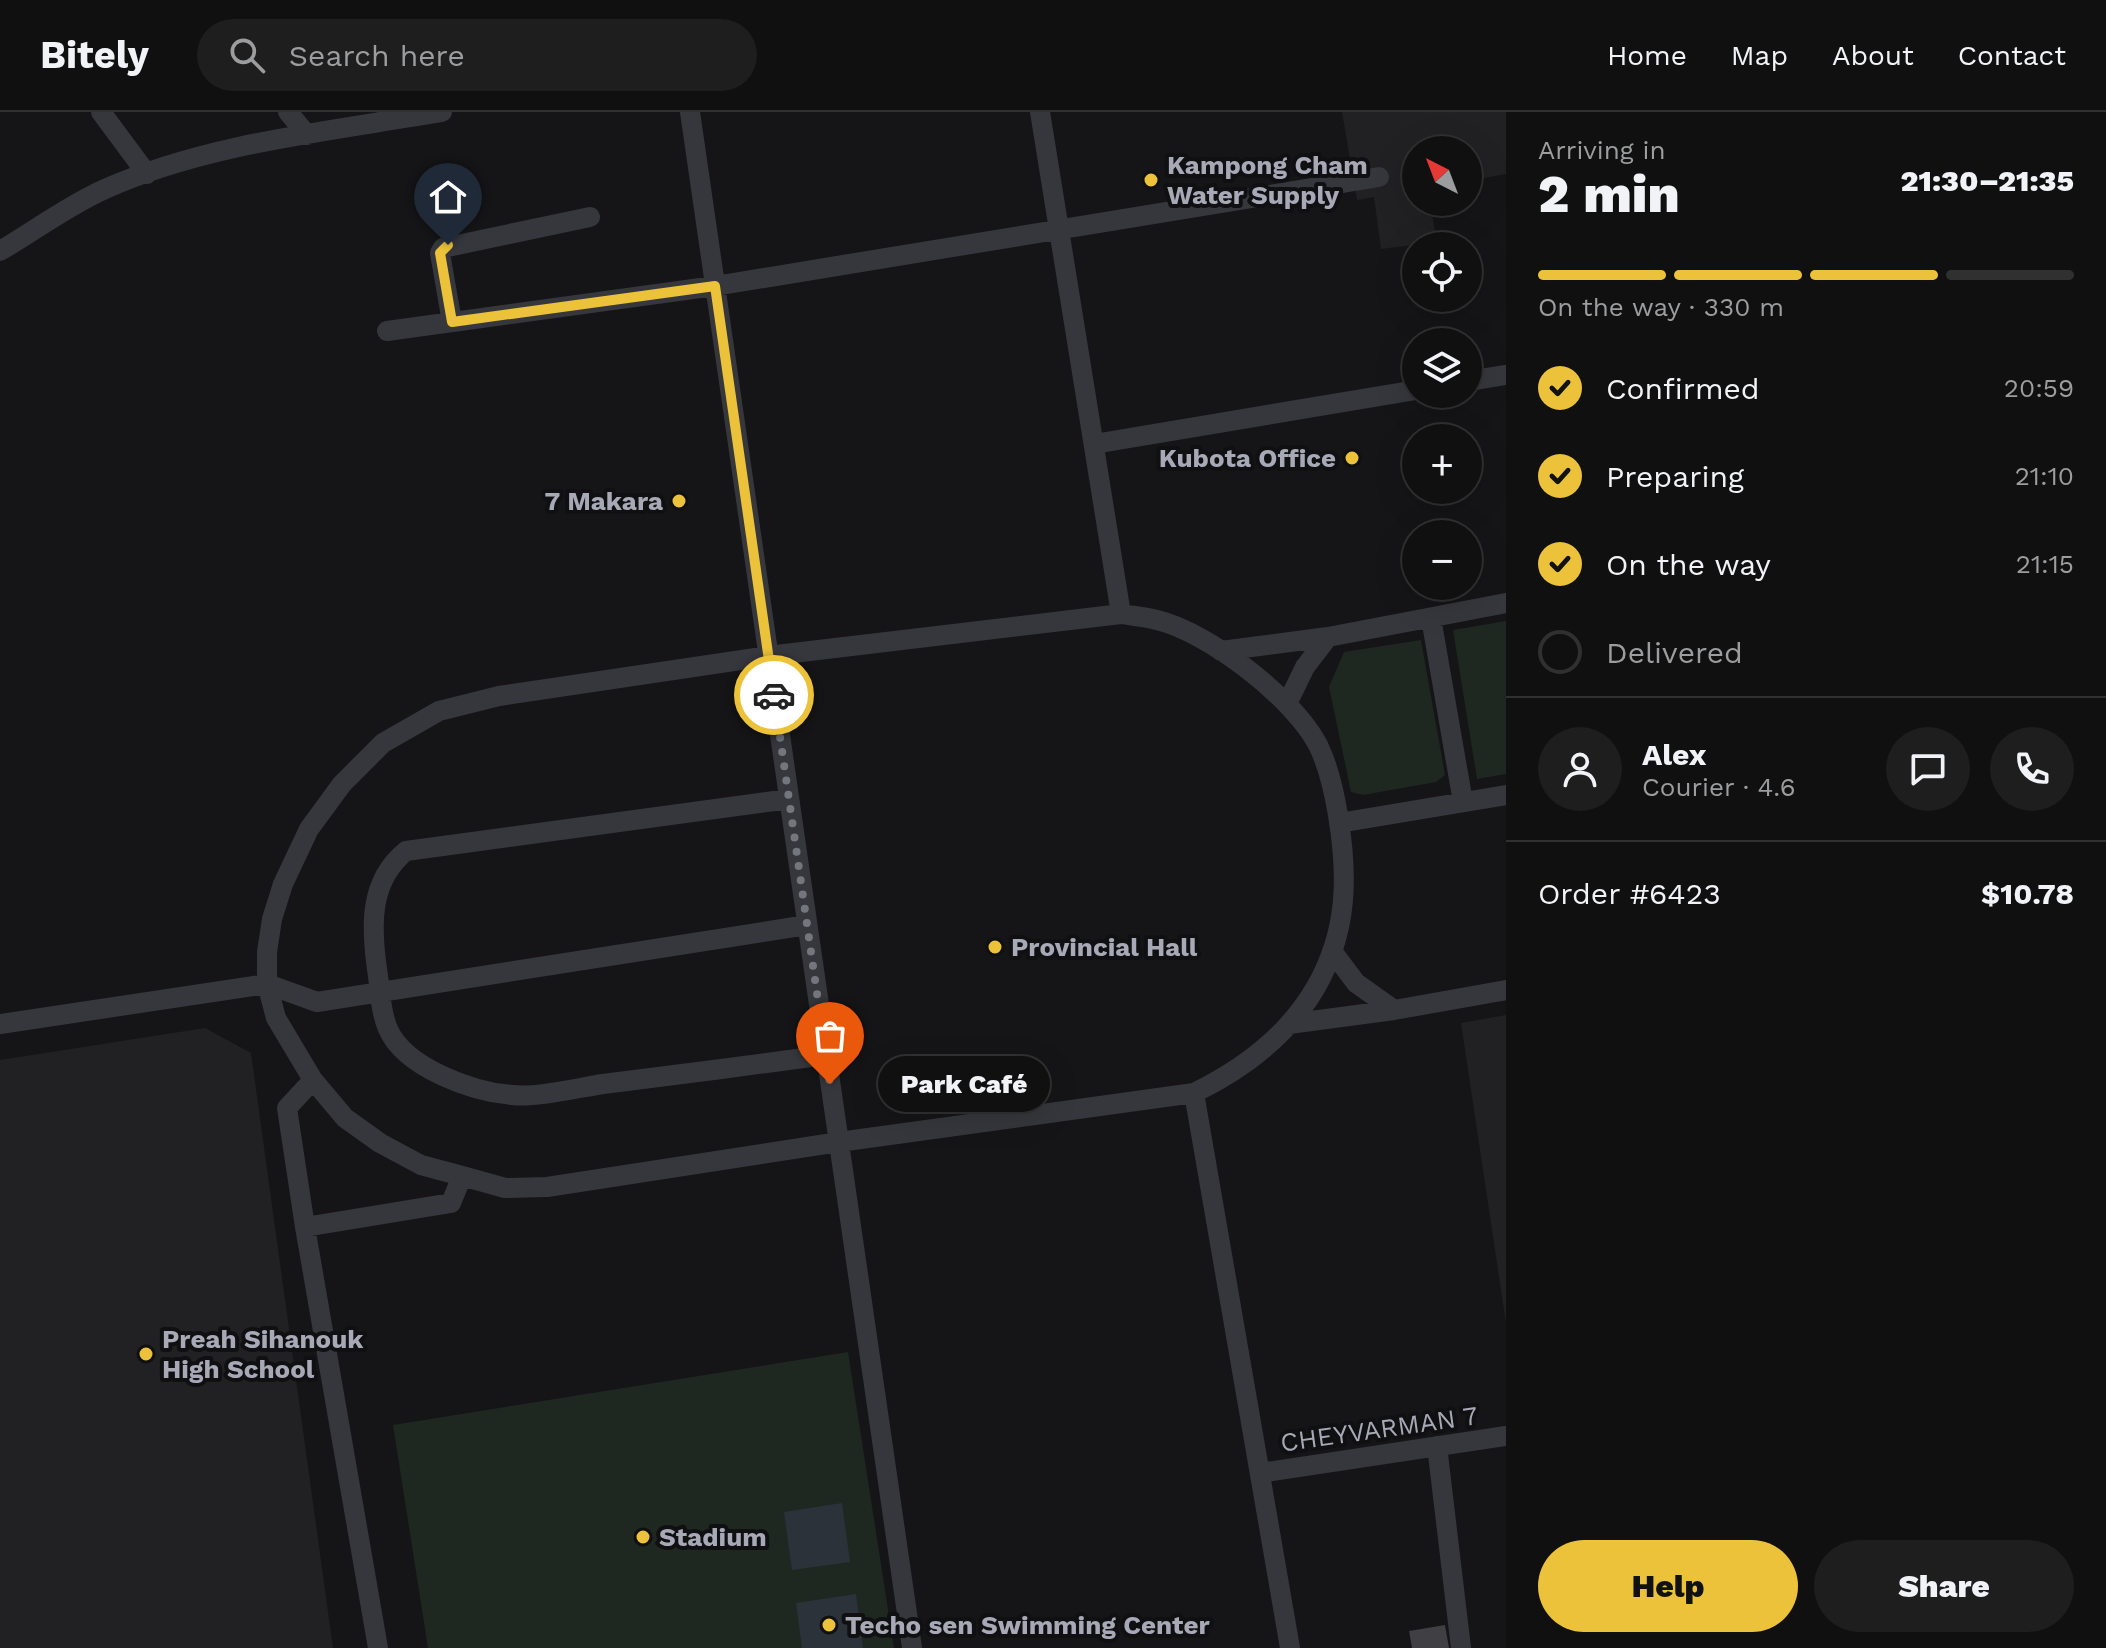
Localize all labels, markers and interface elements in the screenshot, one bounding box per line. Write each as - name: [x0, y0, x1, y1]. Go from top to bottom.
- search box: [197, 19, 757, 91]
- text: Bitely: [40, 33, 149, 77]
- icon: search: [225, 33, 269, 77]
- text: Search here: [289, 38, 465, 73]
- text: Home: [1607, 39, 1687, 72]
- text: Map: [1731, 39, 1788, 72]
- text: About: [1832, 39, 1914, 72]
- text: Contact: [1958, 39, 2066, 72]
- text: Arriving in: [1538, 135, 1666, 165]
- north arrow: [1402, 136, 1482, 216]
- map controls: [1402, 136, 1482, 600]
- place label: Kampong Cham Water Supply: [1167, 150, 1368, 210]
- pin: [414, 163, 482, 245]
- text: 21:30–21:35: [1901, 163, 2074, 198]
- text: 2 min: [1538, 164, 1680, 225]
- marker: Kampong Cham Water Supply: [1142, 171, 1160, 189]
- icon: home: [426, 175, 470, 219]
- button: locate: [1402, 232, 1482, 312]
- text: On the way · 330 m: [1538, 292, 1784, 322]
- button: layers: [1402, 328, 1482, 408]
- icon: check: [1538, 366, 1582, 410]
- text: Confirmed: [1606, 371, 1760, 406]
- text: 20:59: [2004, 373, 2074, 403]
- button: +: [1402, 424, 1482, 504]
- place label: Kubota Office: [1159, 443, 1336, 473]
- marker: Kubota Office: [1343, 449, 1361, 467]
- icon: check: [1538, 454, 1582, 498]
- text: Preparing: [1606, 459, 1744, 494]
- text: 21:10: [2015, 461, 2074, 491]
- place label: 7 Makara: [545, 486, 663, 516]
- marker: 7 Makara: [670, 492, 688, 510]
- button: −: [1402, 520, 1482, 600]
- icon: check: [1538, 542, 1582, 586]
- text: On the way: [1606, 547, 1771, 582]
- text: 21:15: [2016, 549, 2074, 579]
- text: Delivered: [1606, 635, 1743, 670]
- courier: [734, 655, 814, 735]
- icon: car: [752, 673, 796, 717]
- button: person: [1538, 727, 1622, 811]
- button: chat: [1886, 727, 1970, 811]
- button: phone: [1990, 727, 2074, 811]
- text: Alex: [1642, 737, 1706, 772]
- text: Courier · 4.6: [1642, 772, 1796, 802]
- text: Order #6423: [1538, 876, 1721, 911]
- text: $10.78: [1981, 876, 2074, 911]
- place label: Provincial Hall: [1011, 932, 1198, 962]
- marker: Provincial Hall: [986, 938, 1004, 956]
- pin: [796, 1002, 864, 1084]
- icon: bag: [808, 1014, 852, 1058]
- callout: Park Café: [878, 1056, 1050, 1112]
- text: Park Café: [901, 1069, 1027, 1099]
- place label: Preah Sihanouk High School: [162, 1324, 364, 1384]
- marker: Preah Sihanouk High School: [137, 1345, 155, 1363]
- street label: CHEYVARMAN 7: [1278, 1400, 1480, 1458]
- place label: Stadium: [659, 1522, 767, 1552]
- marker: Stadium: [634, 1528, 652, 1546]
- button: Help: [1538, 1540, 1798, 1632]
- button: Share: [1814, 1540, 2074, 1632]
- place label: Techo sen Swimming Center: [845, 1610, 1210, 1640]
- marker: Techo sen Swimming Center: [820, 1616, 838, 1634]

